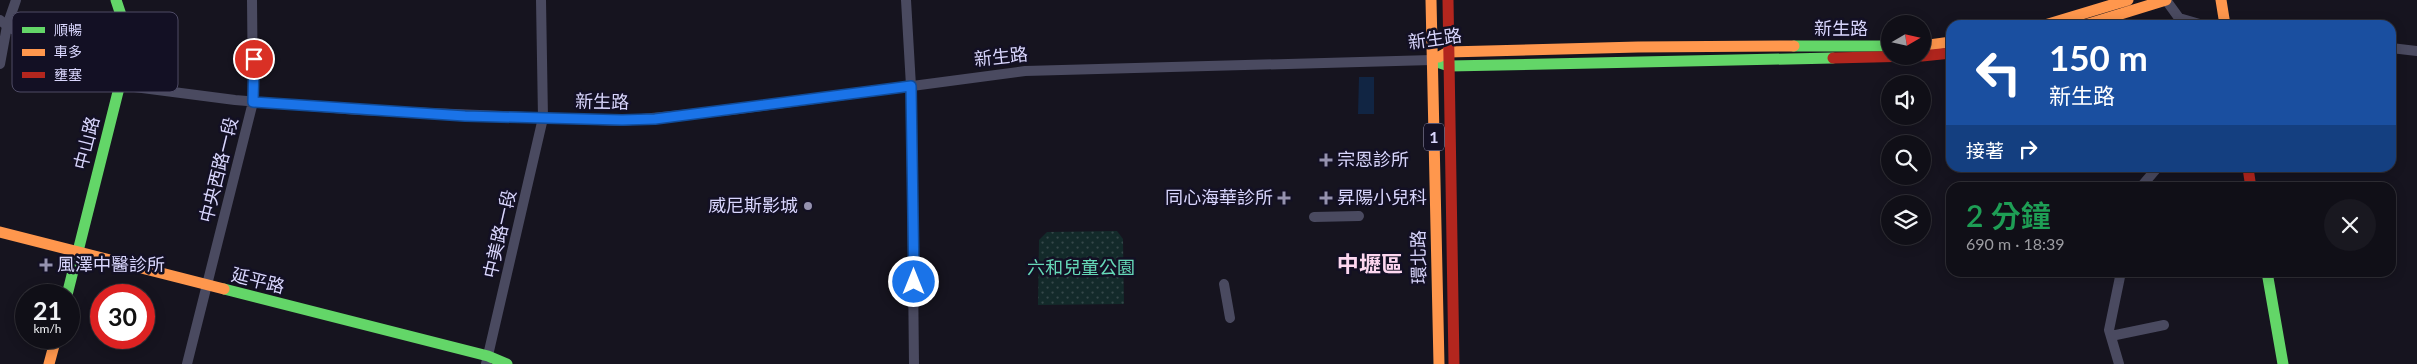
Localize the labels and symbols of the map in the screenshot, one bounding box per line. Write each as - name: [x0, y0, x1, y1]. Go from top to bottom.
- legend: [12, 12, 178, 92]
- north arrow: [1881, 15, 1931, 65]
- street label: 新生路: [1814, 17, 1868, 39]
- text: 順暢: [54, 21, 82, 38]
- street label: 新生路: [1407, 23, 1463, 53]
- pin: [233, 38, 275, 80]
- street label: 新生路: [973, 42, 1029, 70]
- text: 車多: [54, 43, 82, 60]
- text: 壅塞: [54, 66, 82, 83]
- street label: 新生路: [575, 90, 629, 112]
- street label: 中山路: [69, 114, 103, 172]
- street label: 中央西路一段: [194, 115, 242, 225]
- road number: 1: [1424, 124, 1444, 150]
- place label: 宗恩診所: [1337, 148, 1409, 170]
- marker: 宗恩診所: [1319, 153, 1333, 167]
- place label: 同心海華診所: [1165, 186, 1273, 208]
- place label: 昇陽小兒科: [1337, 186, 1427, 208]
- street label: 中美路一段: [478, 187, 520, 280]
- marker: 同心海華診所: [1277, 191, 1291, 205]
- marker: 昇陽小兒科: [1319, 191, 1333, 205]
- place label: 威尼斯影城: [708, 194, 798, 216]
- marker: 威尼斯影城: [802, 200, 814, 212]
- street label: 環北路: [1407, 230, 1429, 284]
- district label: 中壢區: [1337, 250, 1403, 277]
- place label: 風澤中醫診所: [57, 253, 165, 275]
- position arrow: [887, 255, 939, 307]
- park label: 六和兒童公園: [1027, 256, 1135, 278]
- marker: 風澤中醫診所: [39, 258, 53, 272]
- street label: 延平路: [229, 263, 287, 297]
- speed limit sign: 30: [90, 284, 155, 349]

